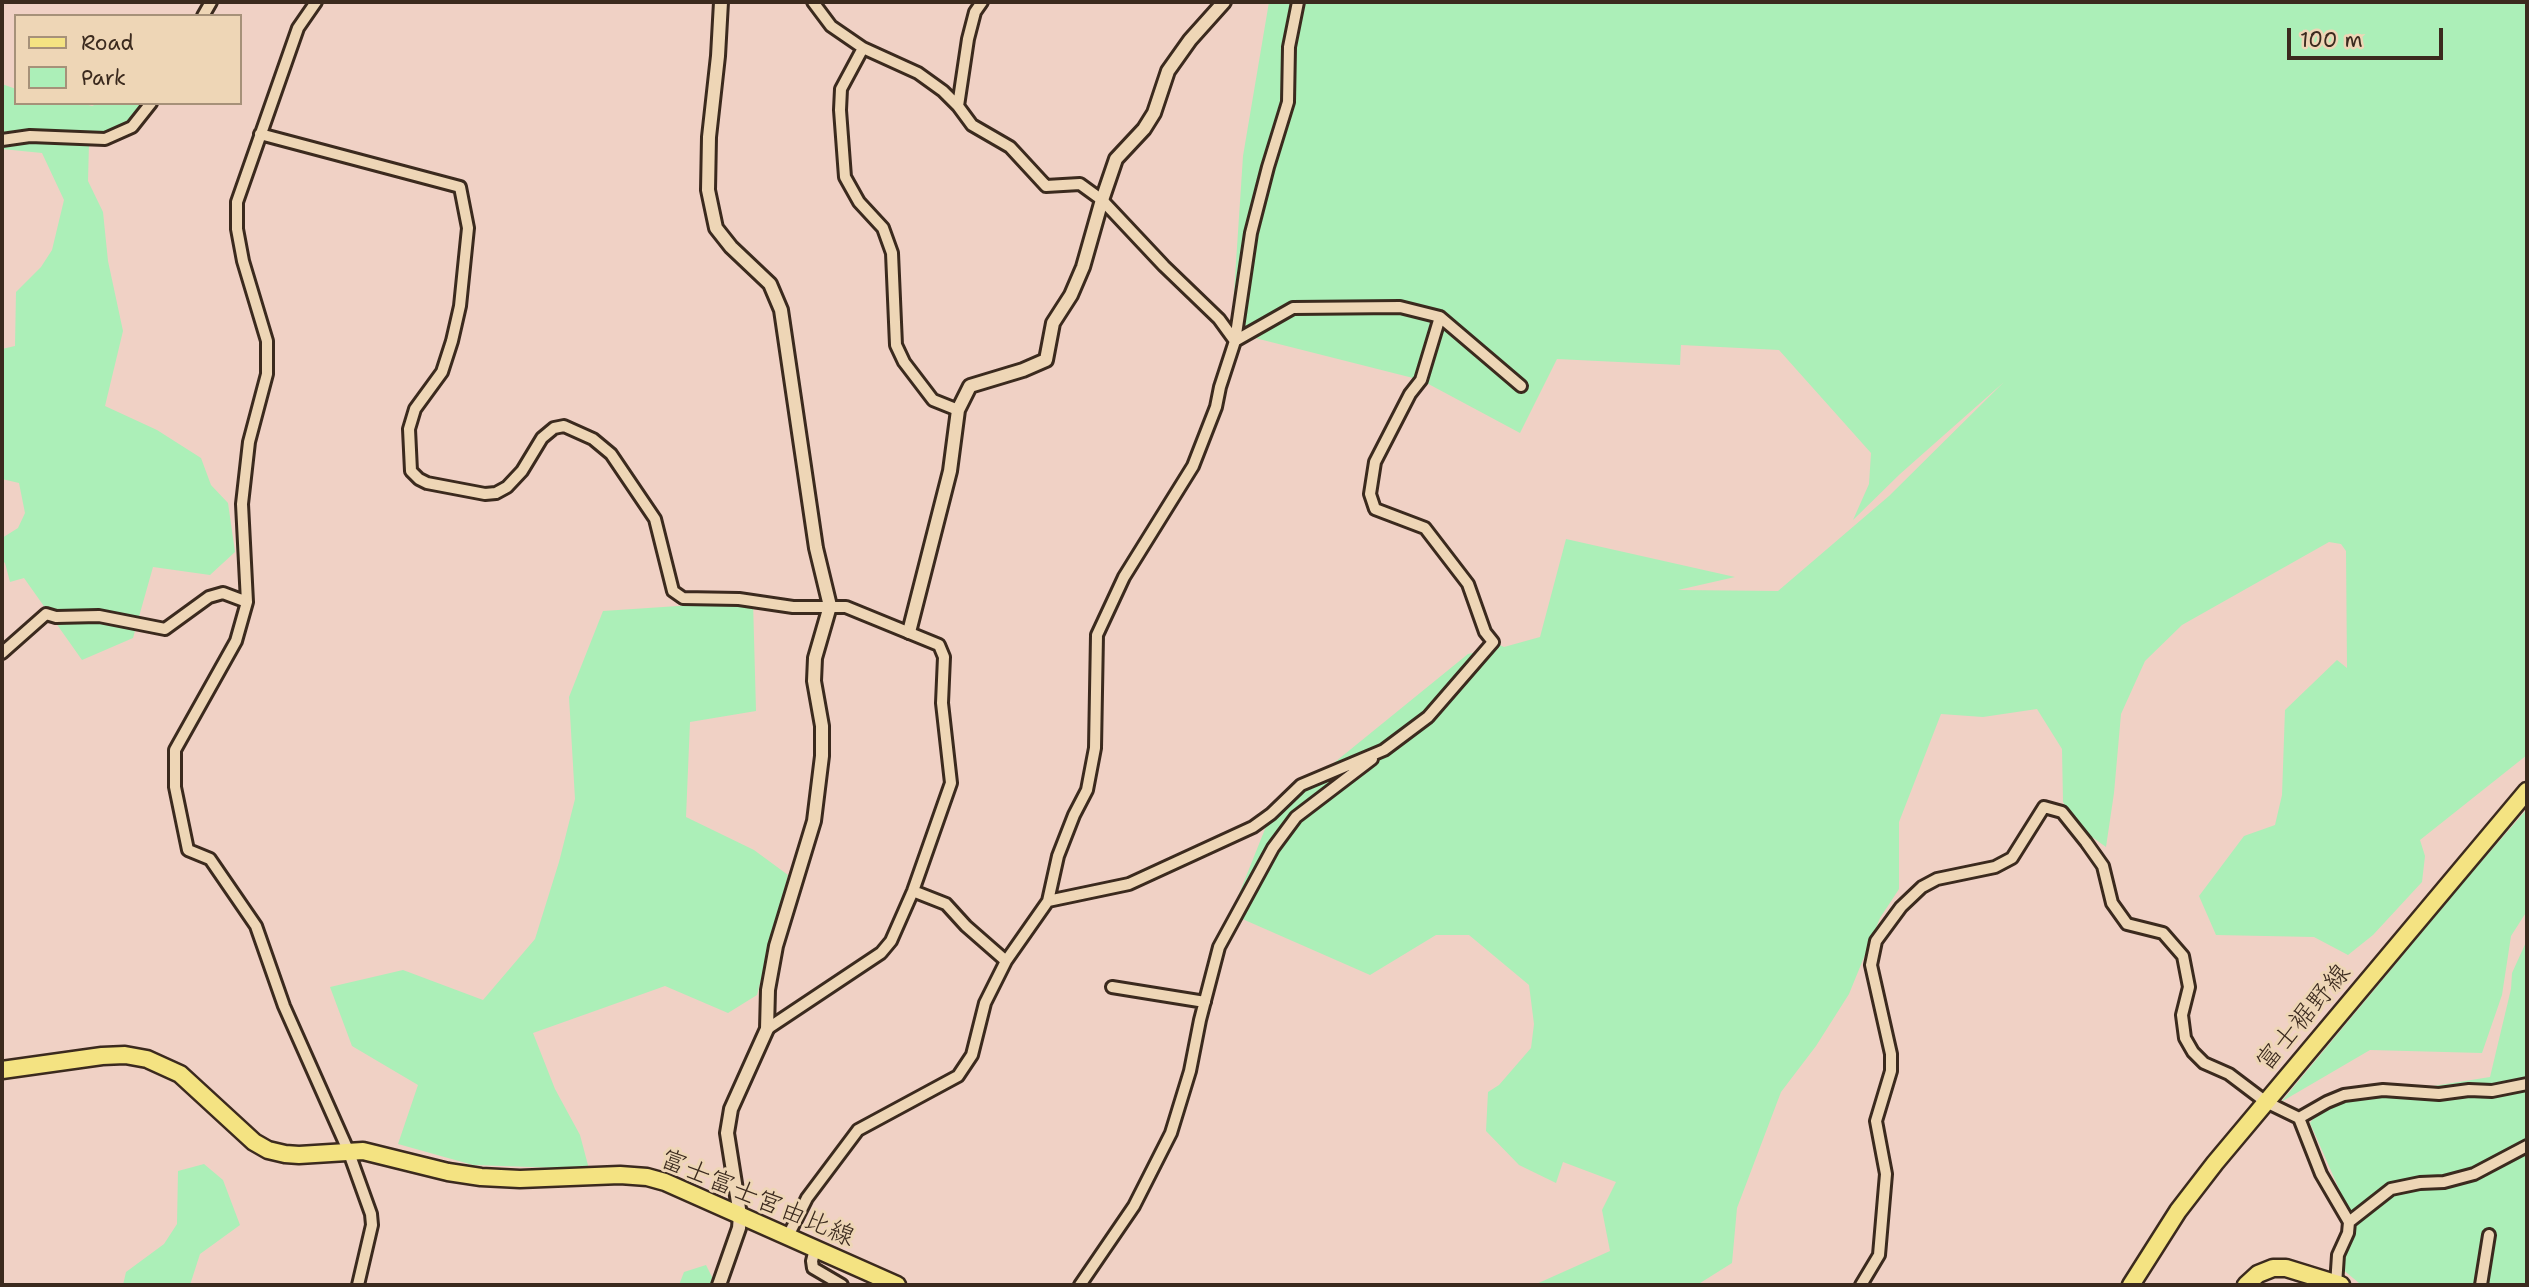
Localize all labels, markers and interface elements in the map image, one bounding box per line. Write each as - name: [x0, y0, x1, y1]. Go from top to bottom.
- legend: [14, 14, 242, 105]
- scale bar: [2291, 14, 2447, 58]
- text: 100 m: [2300, 26, 2363, 54]
- text: Road: [81, 29, 134, 57]
- text: Park: [81, 64, 126, 92]
- street label: 富士裾野線: [2250, 958, 2358, 1078]
- street label: 富士富士宮由比線: [655, 1144, 859, 1254]

